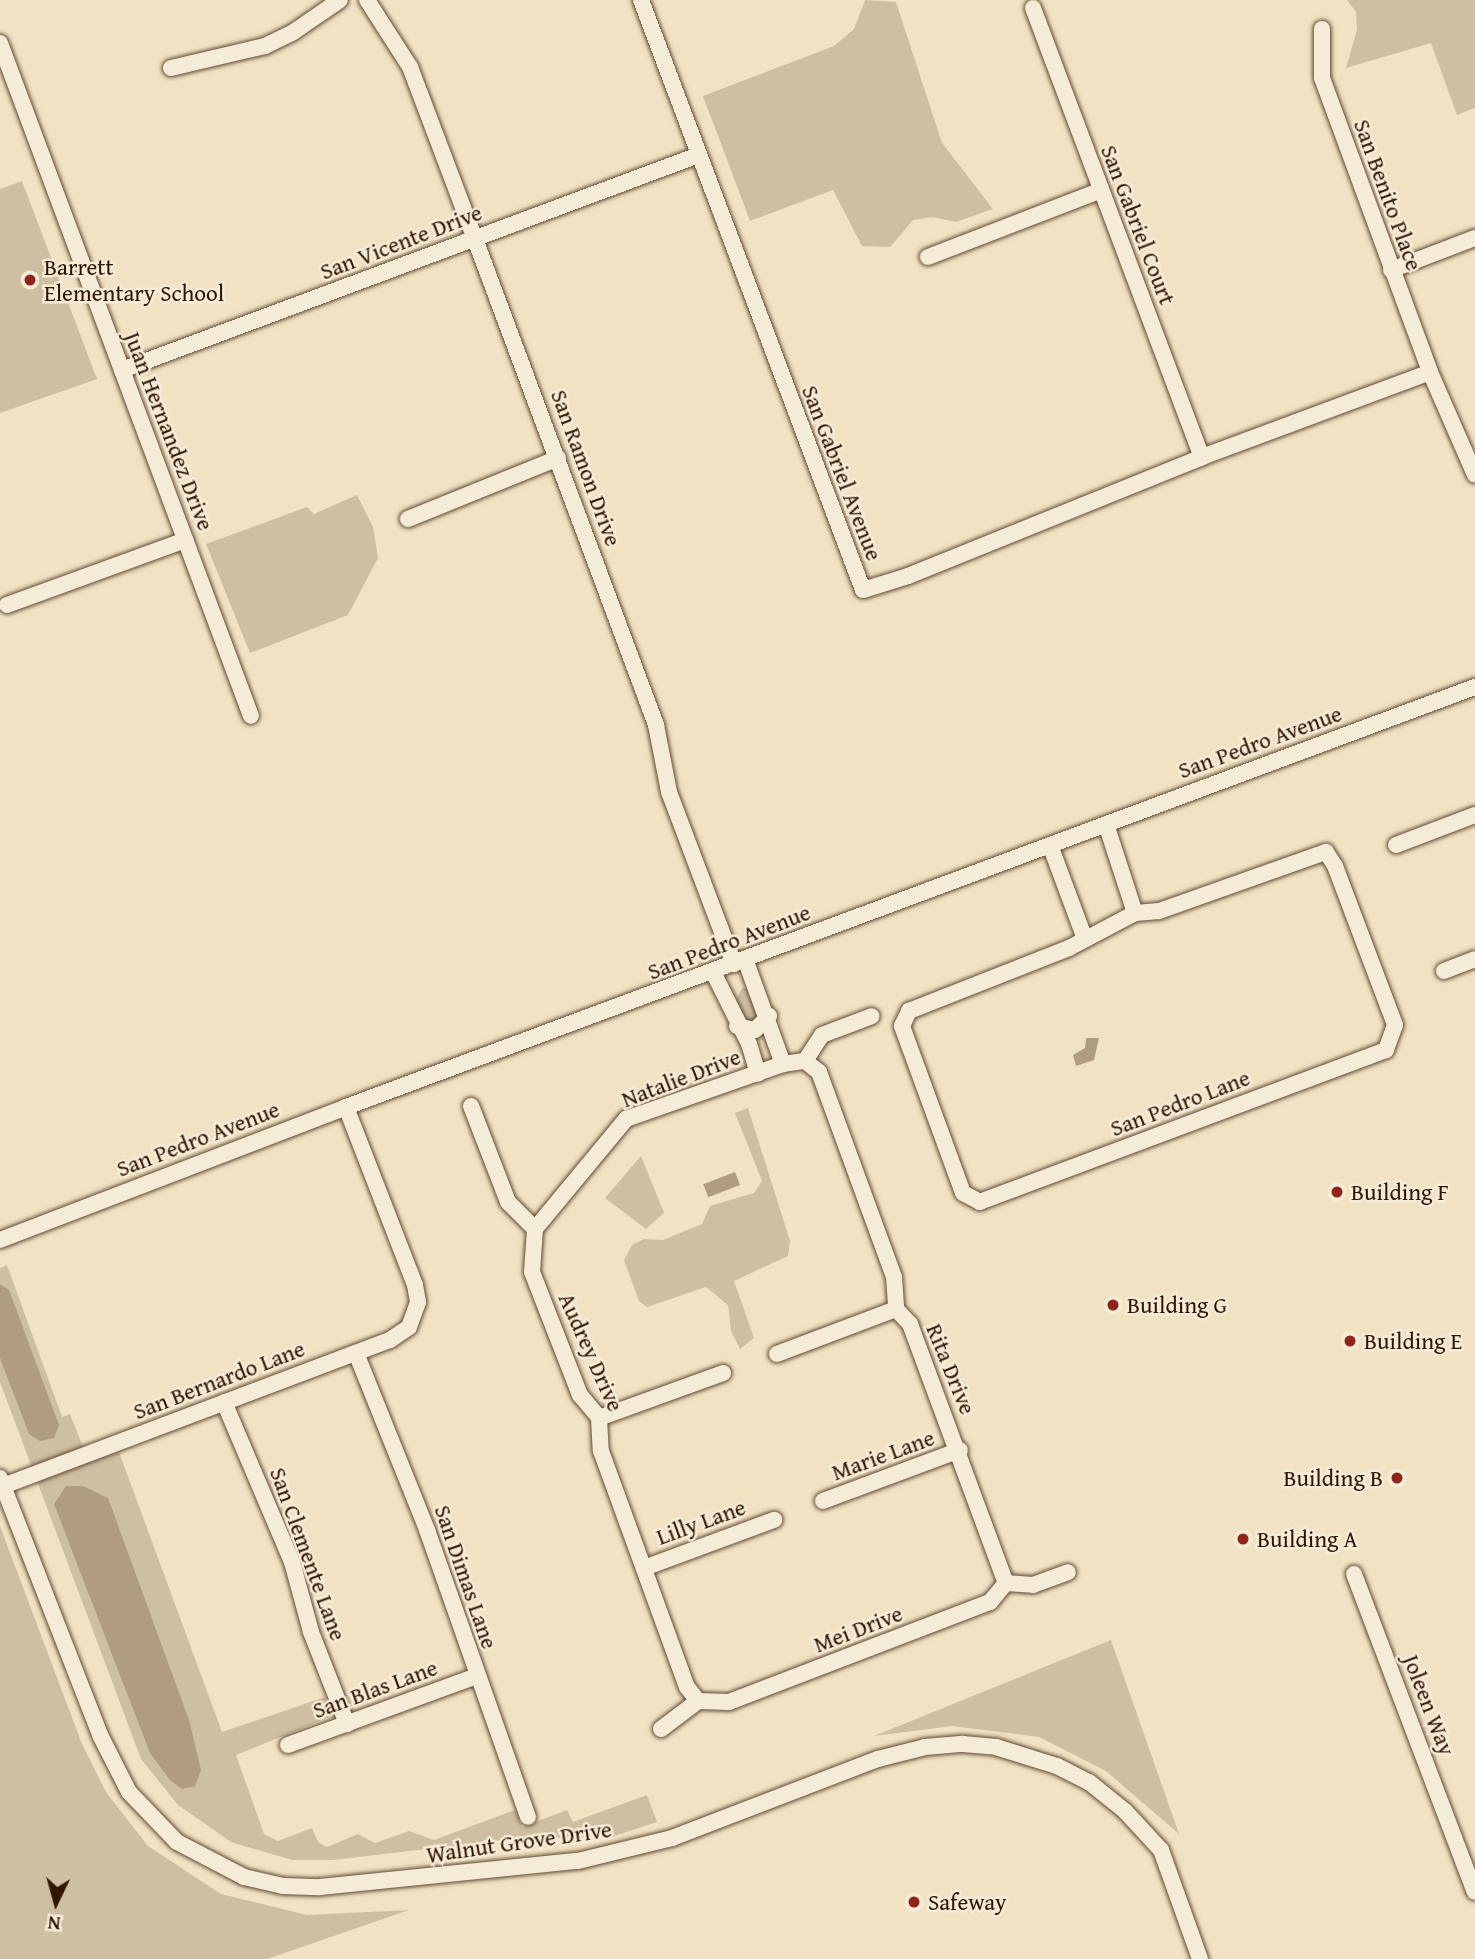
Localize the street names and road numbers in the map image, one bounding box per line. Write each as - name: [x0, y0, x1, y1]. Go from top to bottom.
- street label: San Benito Place: [1348, 116, 1428, 274]
- street label: San Gabriel Court: [1095, 141, 1181, 309]
- street label: San Vicente Drive: [316, 198, 486, 286]
- street label: Juan Hernandez Drive: [118, 328, 220, 534]
- street label: San Gabriel Avenue: [796, 382, 888, 564]
- street label: San Ramon Drive: [545, 386, 627, 550]
- street label: San Pedro Avenue: [1174, 700, 1346, 784]
- street label: San Pedro Avenue: [644, 898, 814, 986]
- street label: Natalie Drive: [618, 1043, 744, 1113]
- street label: San Pedro Lane: [1106, 1064, 1254, 1142]
- street label: San Pedro Avenue: [113, 1095, 283, 1183]
- street label: Audrey Drive: [553, 1289, 629, 1415]
- street label: Rita Drive: [920, 1320, 982, 1418]
- street label: San Bernardo Lane: [129, 1335, 309, 1425]
- street label: Marie Lane: [828, 1424, 938, 1486]
- street label: San Clemente Lane: [264, 1464, 352, 1644]
- street label: Lilly Lane: [653, 1493, 749, 1551]
- street label: San Dimas Lane: [429, 1502, 503, 1652]
- street label: Mei Drive: [810, 1599, 906, 1659]
- street label: Joleen Way: [1397, 1651, 1461, 1759]
- street label: San Blas Lane: [309, 1654, 441, 1724]
- street label: Walnut Grove Drive: [425, 1815, 613, 1869]

